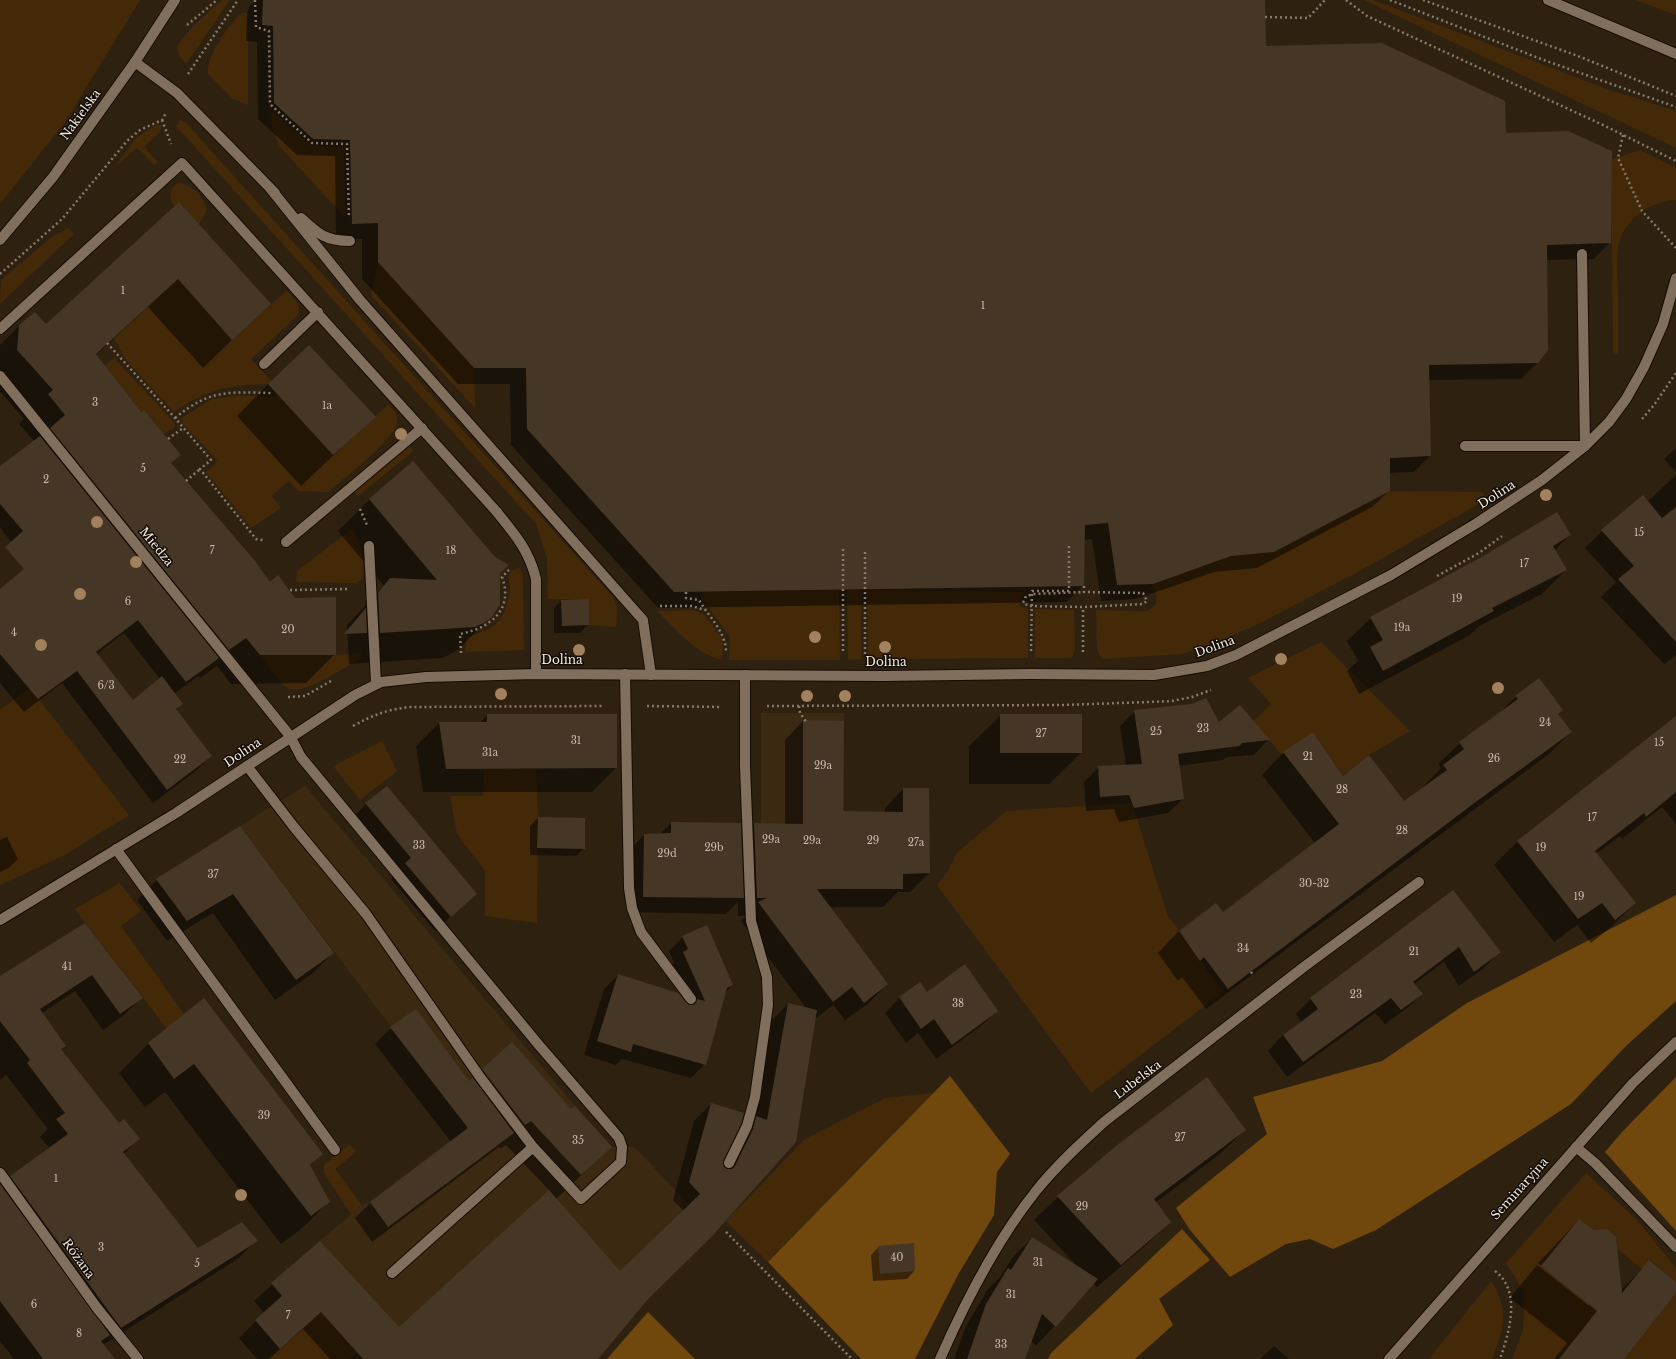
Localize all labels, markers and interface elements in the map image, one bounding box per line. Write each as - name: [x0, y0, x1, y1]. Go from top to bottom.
- street label: Nakielska: [58, 87, 104, 143]
- house number: 1: [121, 285, 125, 297]
- house number: 1: [981, 300, 985, 312]
- house number: 3: [92, 397, 98, 409]
- house number: 1a: [322, 400, 332, 412]
- house number: 5: [140, 463, 146, 475]
- house number: 2: [43, 474, 49, 486]
- street label: Dolina: [1476, 478, 1518, 512]
- street label: Miedza: [136, 525, 176, 569]
- house number: 15: [1634, 527, 1644, 539]
- house number: 7: [209, 545, 215, 557]
- house number: 18: [446, 545, 456, 557]
- house number: 17: [1519, 558, 1529, 570]
- house number: 19: [1452, 593, 1462, 605]
- house number: 6: [125, 596, 131, 608]
- house number: 19a: [1394, 622, 1410, 634]
- house number: 20: [281, 624, 295, 636]
- house number: 4: [11, 627, 17, 639]
- street label: Dolina: [1193, 633, 1237, 661]
- street label: Dolina: [541, 654, 583, 668]
- street label: Dolina: [865, 656, 907, 670]
- house number: 6/3: [97, 680, 115, 692]
- house number: 24: [1539, 717, 1551, 729]
- house number: 23: [1197, 723, 1209, 735]
- house number: 25: [1150, 726, 1162, 738]
- house number: 27: [1035, 728, 1047, 740]
- street label: Dolina: [222, 735, 264, 771]
- house number: 31: [571, 735, 581, 747]
- house number: 15: [1654, 737, 1664, 749]
- house number: 31a: [482, 747, 498, 759]
- house number: 21: [1303, 751, 1313, 763]
- house number: 26: [1488, 753, 1500, 765]
- house number: 22: [174, 754, 186, 766]
- house number: 29a: [814, 760, 832, 772]
- house number: 28: [1336, 784, 1348, 796]
- house number: 17: [1587, 812, 1597, 824]
- house number: 28: [1396, 825, 1408, 837]
- house number: 29a: [762, 834, 780, 846]
- house number: 29a: [803, 835, 821, 847]
- house number: 29: [867, 835, 879, 847]
- house number: 27a: [908, 837, 924, 849]
- house number: 33: [413, 840, 425, 852]
- house number: 29b: [704, 842, 724, 854]
- house number: 19: [1536, 842, 1546, 854]
- house number: 29d: [657, 848, 677, 860]
- house number: 37: [207, 869, 219, 881]
- house number: 30-32: [1299, 878, 1329, 890]
- house number: 19: [1574, 891, 1584, 903]
- house number: 34: [1237, 943, 1249, 955]
- house number: 21: [1409, 946, 1419, 958]
- house number: 41: [62, 961, 72, 973]
- house number: 23: [1350, 989, 1362, 1001]
- house number: 38: [952, 998, 964, 1010]
- street label: Lubelska: [1112, 1058, 1164, 1102]
- house number: 39: [258, 1110, 270, 1122]
- house number: 27: [1174, 1132, 1186, 1144]
- house number: 35: [572, 1135, 584, 1147]
- street label: Seminaryjna: [1488, 1155, 1552, 1223]
- house number: 1: [54, 1173, 58, 1185]
- house number: 29: [1076, 1201, 1088, 1213]
- street label: Różana: [59, 1236, 97, 1282]
- house number: 3: [98, 1242, 104, 1254]
- house number: 40: [891, 1252, 903, 1264]
- house number: 31: [1033, 1257, 1043, 1269]
- house number: 5: [194, 1258, 200, 1270]
- house number: 31: [1006, 1289, 1016, 1301]
- house number: 6: [31, 1299, 37, 1311]
- house number: 7: [285, 1310, 291, 1322]
- house number: 8: [76, 1328, 82, 1340]
- house number: 33: [995, 1339, 1007, 1351]

